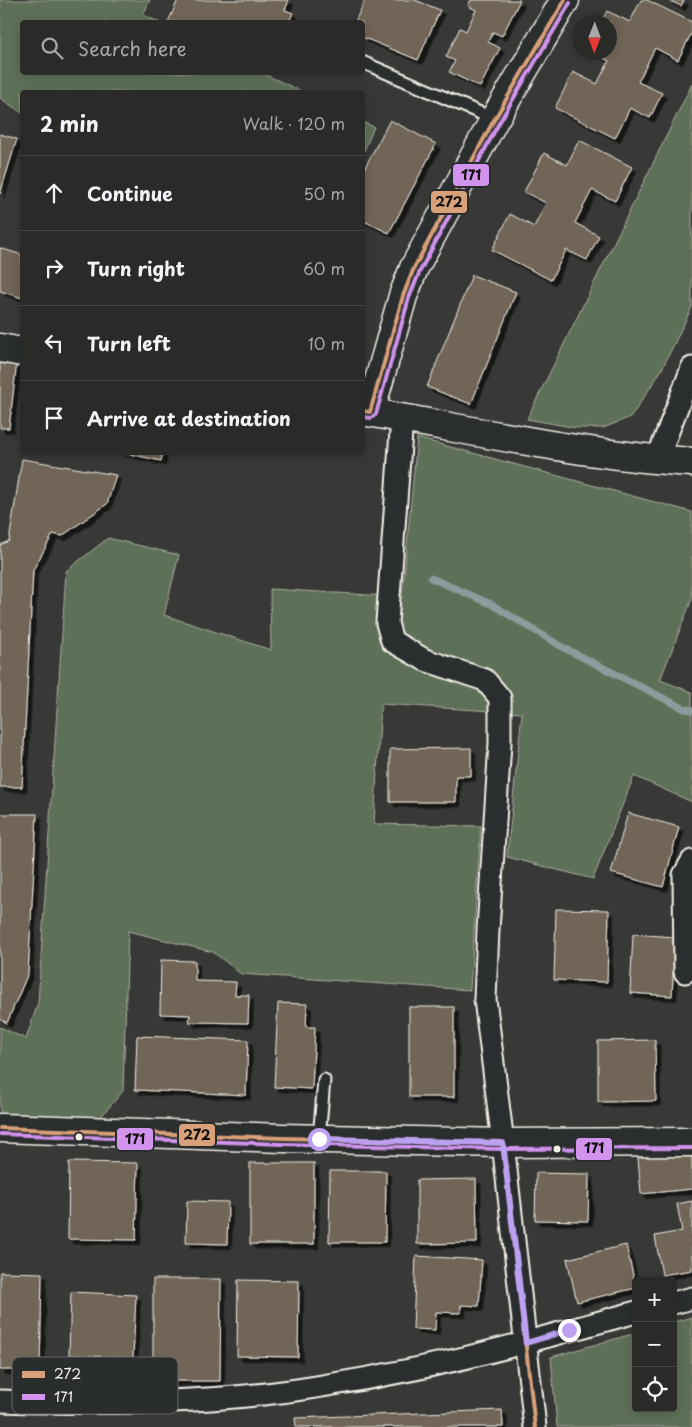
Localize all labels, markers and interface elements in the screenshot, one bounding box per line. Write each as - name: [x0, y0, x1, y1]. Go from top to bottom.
- north arrow: [572, 15, 617, 60]
- search box: [20, 20, 365, 75]
- icon: search: [38, 34, 66, 62]
- text: Search here: [78, 34, 187, 62]
- text: 2 min: [40, 107, 99, 139]
- text: Walk · 120 m: [243, 111, 345, 135]
- line badge: 171: [452, 163, 490, 187]
- text: 171: [461, 164, 481, 185]
- icon: ahead: [40, 179, 68, 207]
- text: Continue: [87, 179, 173, 207]
- text: 50 m: [304, 181, 345, 205]
- line badge: 272: [430, 190, 468, 214]
- text: 272: [435, 191, 463, 212]
- icon: right: [40, 254, 68, 282]
- text: Turn right: [87, 254, 185, 282]
- text: 60 m: [303, 256, 345, 280]
- icon: left: [40, 329, 68, 357]
- text: Turn left: [87, 329, 171, 357]
- text: 10 m: [308, 331, 345, 355]
- icon: arrive: [40, 404, 68, 432]
- text: Arrive at destination: [87, 404, 291, 432]
- line badge: 272: [178, 1123, 216, 1147]
- text: 272: [183, 1124, 211, 1145]
- line badge: 171: [116, 1127, 154, 1151]
- text: 171: [125, 1128, 145, 1149]
- route start: [308, 1128, 331, 1151]
- unlabelled marker: [74, 1132, 84, 1142]
- line badge: 171: [575, 1137, 613, 1161]
- text: 171: [584, 1137, 604, 1158]
- unlabelled marker: [552, 1144, 562, 1154]
- map controls: [632, 1277, 677, 1412]
- button: +: [632, 1277, 677, 1322]
- route end: [558, 1319, 581, 1342]
- button: −: [632, 1322, 677, 1367]
- legend: [12, 1357, 178, 1414]
- text: 272: [54, 1363, 81, 1384]
- button: locate: [632, 1367, 677, 1412]
- text: 171: [54, 1386, 73, 1407]

